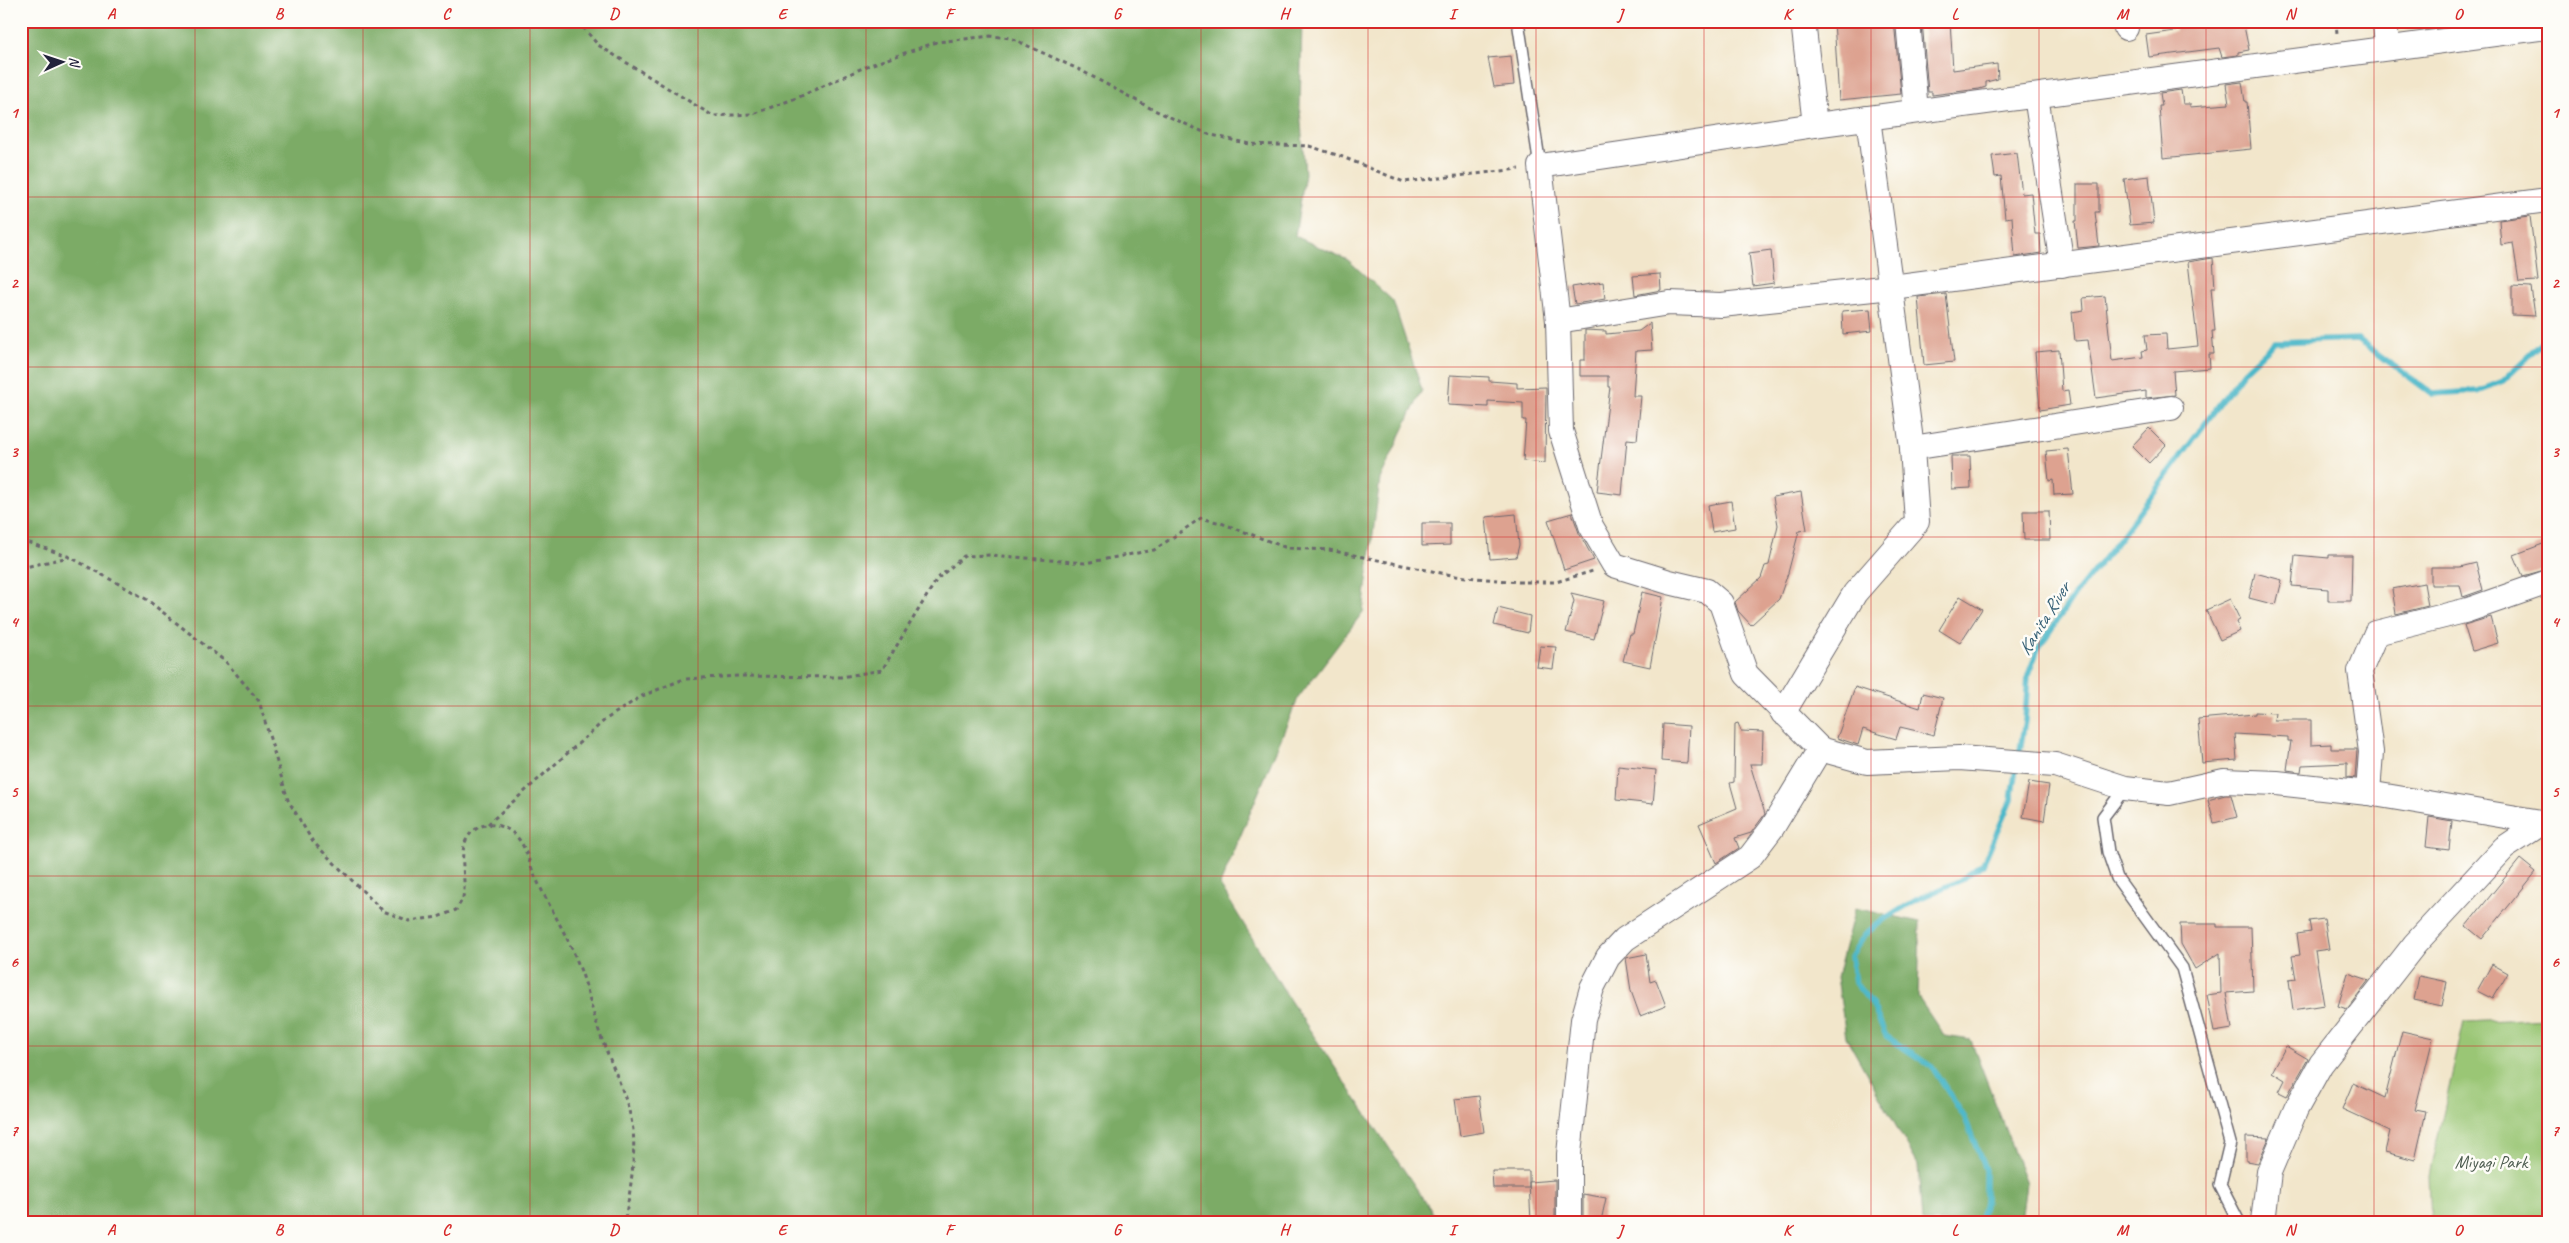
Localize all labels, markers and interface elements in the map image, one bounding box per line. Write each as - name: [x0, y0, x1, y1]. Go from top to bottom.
- text: A: [107, 4, 117, 24]
- text: B: [275, 4, 285, 24]
- text: C: [442, 4, 452, 24]
- text: D: [609, 4, 620, 24]
- text: E: [778, 4, 789, 24]
- text: F: [945, 4, 956, 24]
- text: G: [1113, 4, 1123, 24]
- text: H: [1279, 4, 1291, 24]
- text: I: [1449, 4, 1459, 24]
- text: J: [1616, 4, 1625, 24]
- text: K: [1783, 4, 1795, 24]
- text: L: [1952, 4, 1960, 24]
- text: M: [2116, 4, 2130, 24]
- text: N: [2285, 4, 2298, 24]
- text: O: [2454, 4, 2464, 24]
- north arrow: [38, 38, 88, 88]
- text: N: [66, 57, 83, 68]
- text: 1: [10, 103, 19, 123]
- text: 1: [2551, 103, 2560, 123]
- text: 2: [10, 273, 19, 293]
- text: 2: [2551, 273, 2560, 293]
- text: 3: [10, 442, 19, 462]
- text: 3: [2551, 442, 2560, 462]
- water label: Kanita River: [2012, 575, 2078, 660]
- text: 4: [10, 612, 19, 632]
- text: 4: [2551, 612, 2560, 632]
- text: 5: [11, 782, 20, 802]
- text: 5: [2552, 782, 2561, 802]
- text: 6: [10, 952, 19, 972]
- text: 6: [2551, 952, 2560, 972]
- text: 7: [10, 1121, 19, 1141]
- text: 7: [2551, 1121, 2560, 1141]
- park label: Miyagi Park: [2455, 1151, 2529, 1173]
- text: A: [107, 1220, 117, 1240]
- text: B: [275, 1220, 285, 1240]
- text: C: [442, 1220, 452, 1240]
- text: D: [609, 1220, 620, 1240]
- text: E: [778, 1220, 789, 1240]
- text: F: [945, 1220, 956, 1240]
- text: G: [1113, 1220, 1123, 1240]
- text: H: [1279, 1220, 1291, 1240]
- text: I: [1449, 1220, 1459, 1240]
- text: J: [1616, 1220, 1625, 1240]
- text: K: [1783, 1220, 1795, 1240]
- text: L: [1952, 1220, 1960, 1240]
- text: M: [2116, 1220, 2130, 1240]
- text: N: [2285, 1220, 2298, 1240]
- text: O: [2454, 1220, 2464, 1240]

